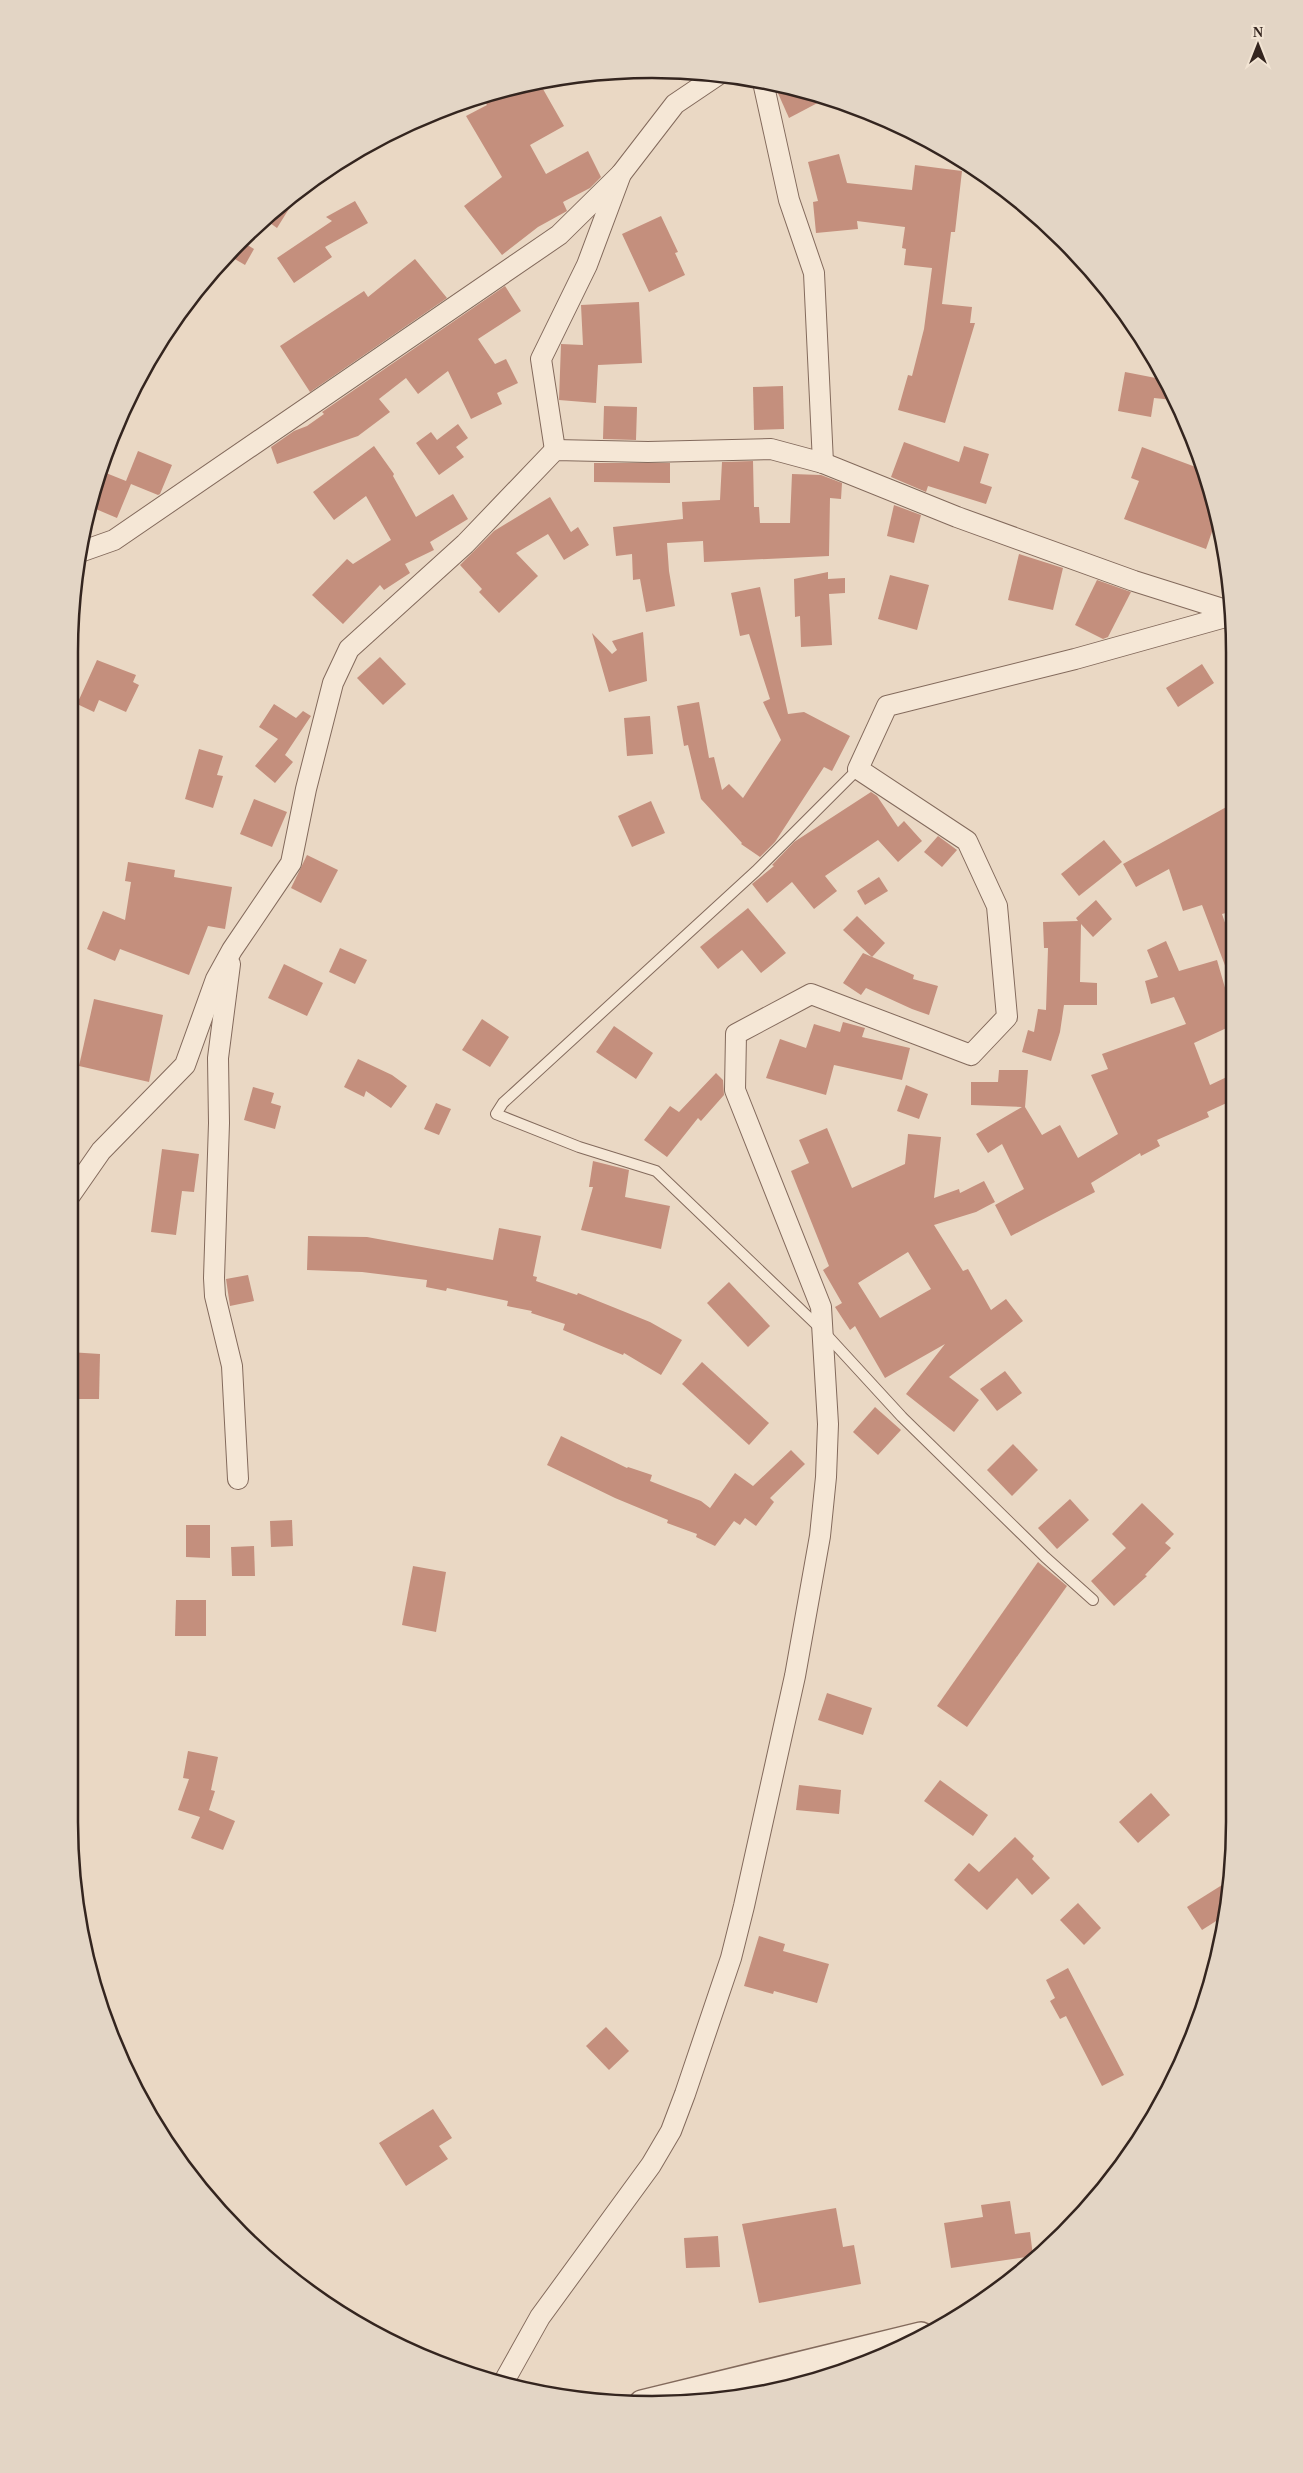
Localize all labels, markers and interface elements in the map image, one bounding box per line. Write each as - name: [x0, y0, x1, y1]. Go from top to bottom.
- north arrow: [1233, 20, 1283, 70]
- text: N: [1253, 25, 1263, 40]

